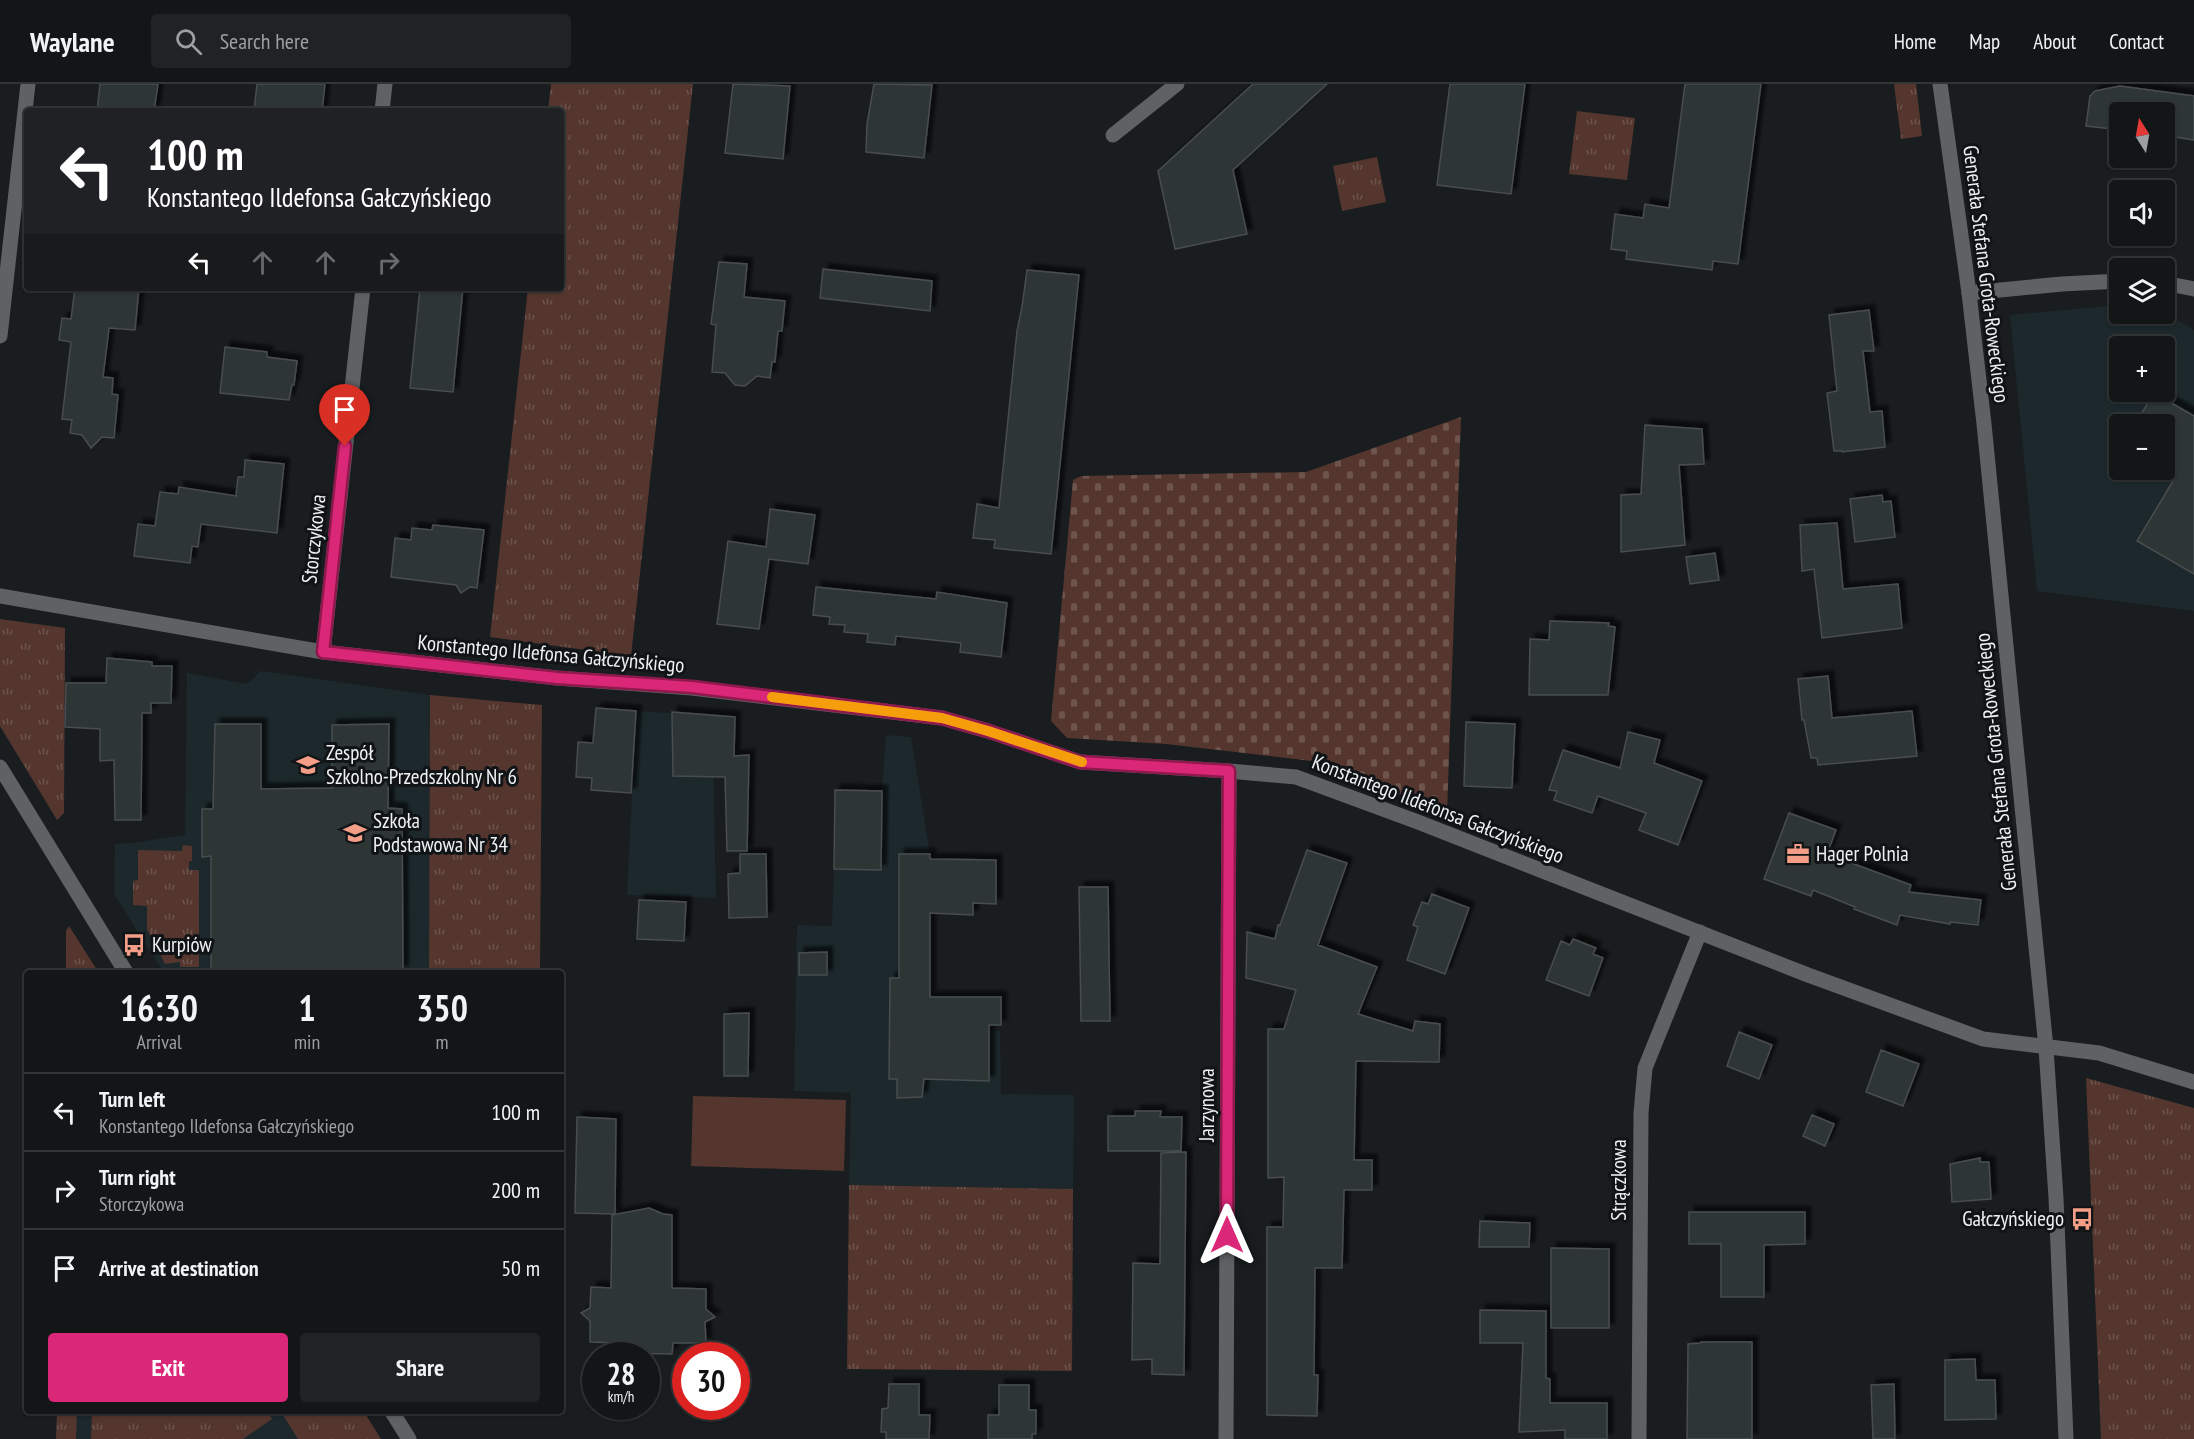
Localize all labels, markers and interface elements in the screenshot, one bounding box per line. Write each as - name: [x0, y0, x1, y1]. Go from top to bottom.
- search box: [151, 14, 571, 68]
- text: Waylane: [30, 23, 115, 60]
- icon: search: [172, 25, 205, 58]
- text: Search here: [220, 27, 309, 55]
- text: Home: [1894, 28, 1936, 55]
- text: Map: [1969, 28, 2000, 55]
- text: About: [2033, 28, 2076, 55]
- text: Contact: [2109, 28, 2164, 55]
- north arrow: [2109, 102, 2175, 168]
- map controls: [2109, 102, 2175, 480]
- text: 100 m: [147, 127, 244, 182]
- icon: left: [48, 132, 126, 210]
- street label: Generała Stefana Grota-Roweckiego: [1957, 144, 2016, 404]
- text: Konstantego Ildefonsa Gałczyńskiego: [147, 180, 491, 214]
- button: sound: [2109, 180, 2175, 246]
- icon: left: [183, 246, 216, 279]
- icon: ahead: [246, 246, 279, 279]
- icon: ahead: [309, 246, 342, 279]
- icon: right: [372, 246, 405, 279]
- button: layers: [2109, 258, 2175, 324]
- button: +: [2109, 336, 2175, 402]
- pin: [319, 384, 370, 446]
- icon: arrive: [328, 393, 361, 426]
- button: −: [2109, 414, 2175, 480]
- street label: Storczykowa: [295, 493, 332, 585]
- street label: Konstantego Ildefonsa Gałczyńskiego: [416, 628, 686, 679]
- street label: Generała Stefana Grota-Roweckiego: [1969, 632, 2022, 892]
- place label: Zespół Szkolno-Przedszkolny Nr 6: [326, 739, 517, 790]
- street label: Konstantego Ildefonsa Gałczyńskiego: [1308, 748, 1568, 869]
- school or university icon: Zespół Szkolno-Przedszkolny Nr 6: [295, 752, 321, 778]
- place label: Szkoła Podstawowa Nr 34: [373, 807, 509, 858]
- school or university icon: Szkoła Podstawowa Nr 34: [342, 820, 368, 846]
- place label: Hager Polnia: [1816, 840, 1909, 867]
- office icon: Hager Polnia: [1785, 841, 1811, 867]
- place label: Kurpiów: [152, 931, 212, 958]
- bus stop icon: Kurpiów: [121, 932, 147, 958]
- text: 16:30: [120, 984, 198, 1031]
- text: 1: [298, 984, 316, 1031]
- text: 350: [416, 984, 468, 1031]
- text: Arrival: [136, 1029, 182, 1055]
- text: min: [294, 1029, 320, 1055]
- text: m: [436, 1029, 449, 1055]
- street label: Jarzynowa: [1193, 1068, 1220, 1143]
- text: Turn left: [99, 1085, 165, 1113]
- icon: left: [48, 1096, 81, 1129]
- text: 100 m: [491, 1098, 540, 1126]
- text: Konstantego Ildefonsa Gałczyńskiego: [99, 1113, 354, 1139]
- street label: Strączkowa: [1605, 1139, 1632, 1221]
- text: Turn right: [99, 1163, 176, 1191]
- icon: right: [48, 1174, 81, 1207]
- text: 200 m: [491, 1176, 540, 1204]
- text: Storczykowa: [99, 1191, 184, 1217]
- position arrow: [1195, 1203, 1259, 1267]
- place label: Gałczyńskiego: [1962, 1205, 2064, 1232]
- bus stop icon: Gałczyńskiego: [2069, 1206, 2095, 1232]
- icon: arrive: [48, 1252, 81, 1285]
- text: Arrive at destination: [99, 1254, 259, 1282]
- text: 50 m: [501, 1254, 540, 1282]
- button: Exit: [48, 1333, 288, 1402]
- button: Share: [300, 1333, 540, 1402]
- speed limit sign: 30: [672, 1342, 750, 1420]
- text: 28: [607, 1354, 635, 1393]
- text: km/h: [608, 1387, 634, 1406]

